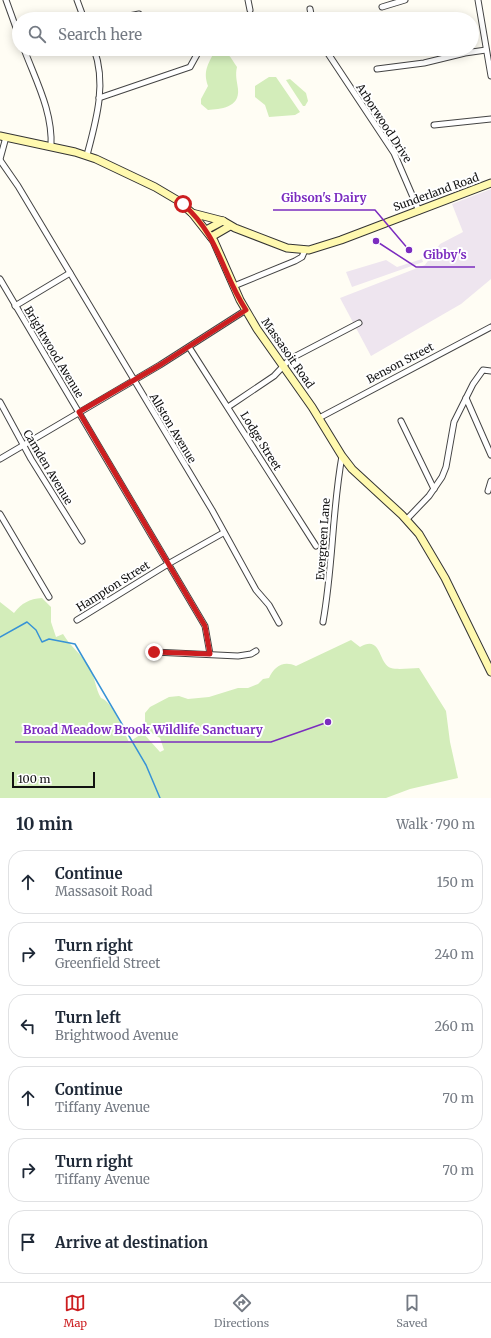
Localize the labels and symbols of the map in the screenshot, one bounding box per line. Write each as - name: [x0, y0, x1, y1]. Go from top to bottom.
- street label: Arborwood Drive: [353, 80, 415, 165]
- street label: Sunderland Road: [391, 170, 481, 214]
- callout: Gibson's Dairy: [273, 186, 375, 210]
- text: Gibson's Dairy: [281, 190, 368, 205]
- route start: [174, 195, 192, 213]
- callout: Gibby's: [416, 243, 475, 267]
- text: Gibby's: [423, 247, 467, 262]
- street label: Brightwood Avenue: [21, 304, 87, 401]
- street label: Massasoit Road: [259, 315, 318, 391]
- street label: Benson Street: [364, 339, 437, 387]
- street label: Allston Avenue: [146, 390, 200, 466]
- street label: Lodge Street: [237, 409, 285, 474]
- street label: Camden Avenue: [20, 427, 76, 507]
- street label: Evergreen Lane: [313, 497, 333, 581]
- street label: Hampton Street: [74, 557, 153, 614]
- route end: [145, 643, 163, 661]
- callout: Broad Meadow Brook Wildlife Sanctuary: [15, 718, 271, 742]
- text: Broad Meadow Brook Wildlife Sanctuary: [23, 722, 264, 737]
- scale bar: [12, 770, 95, 789]

